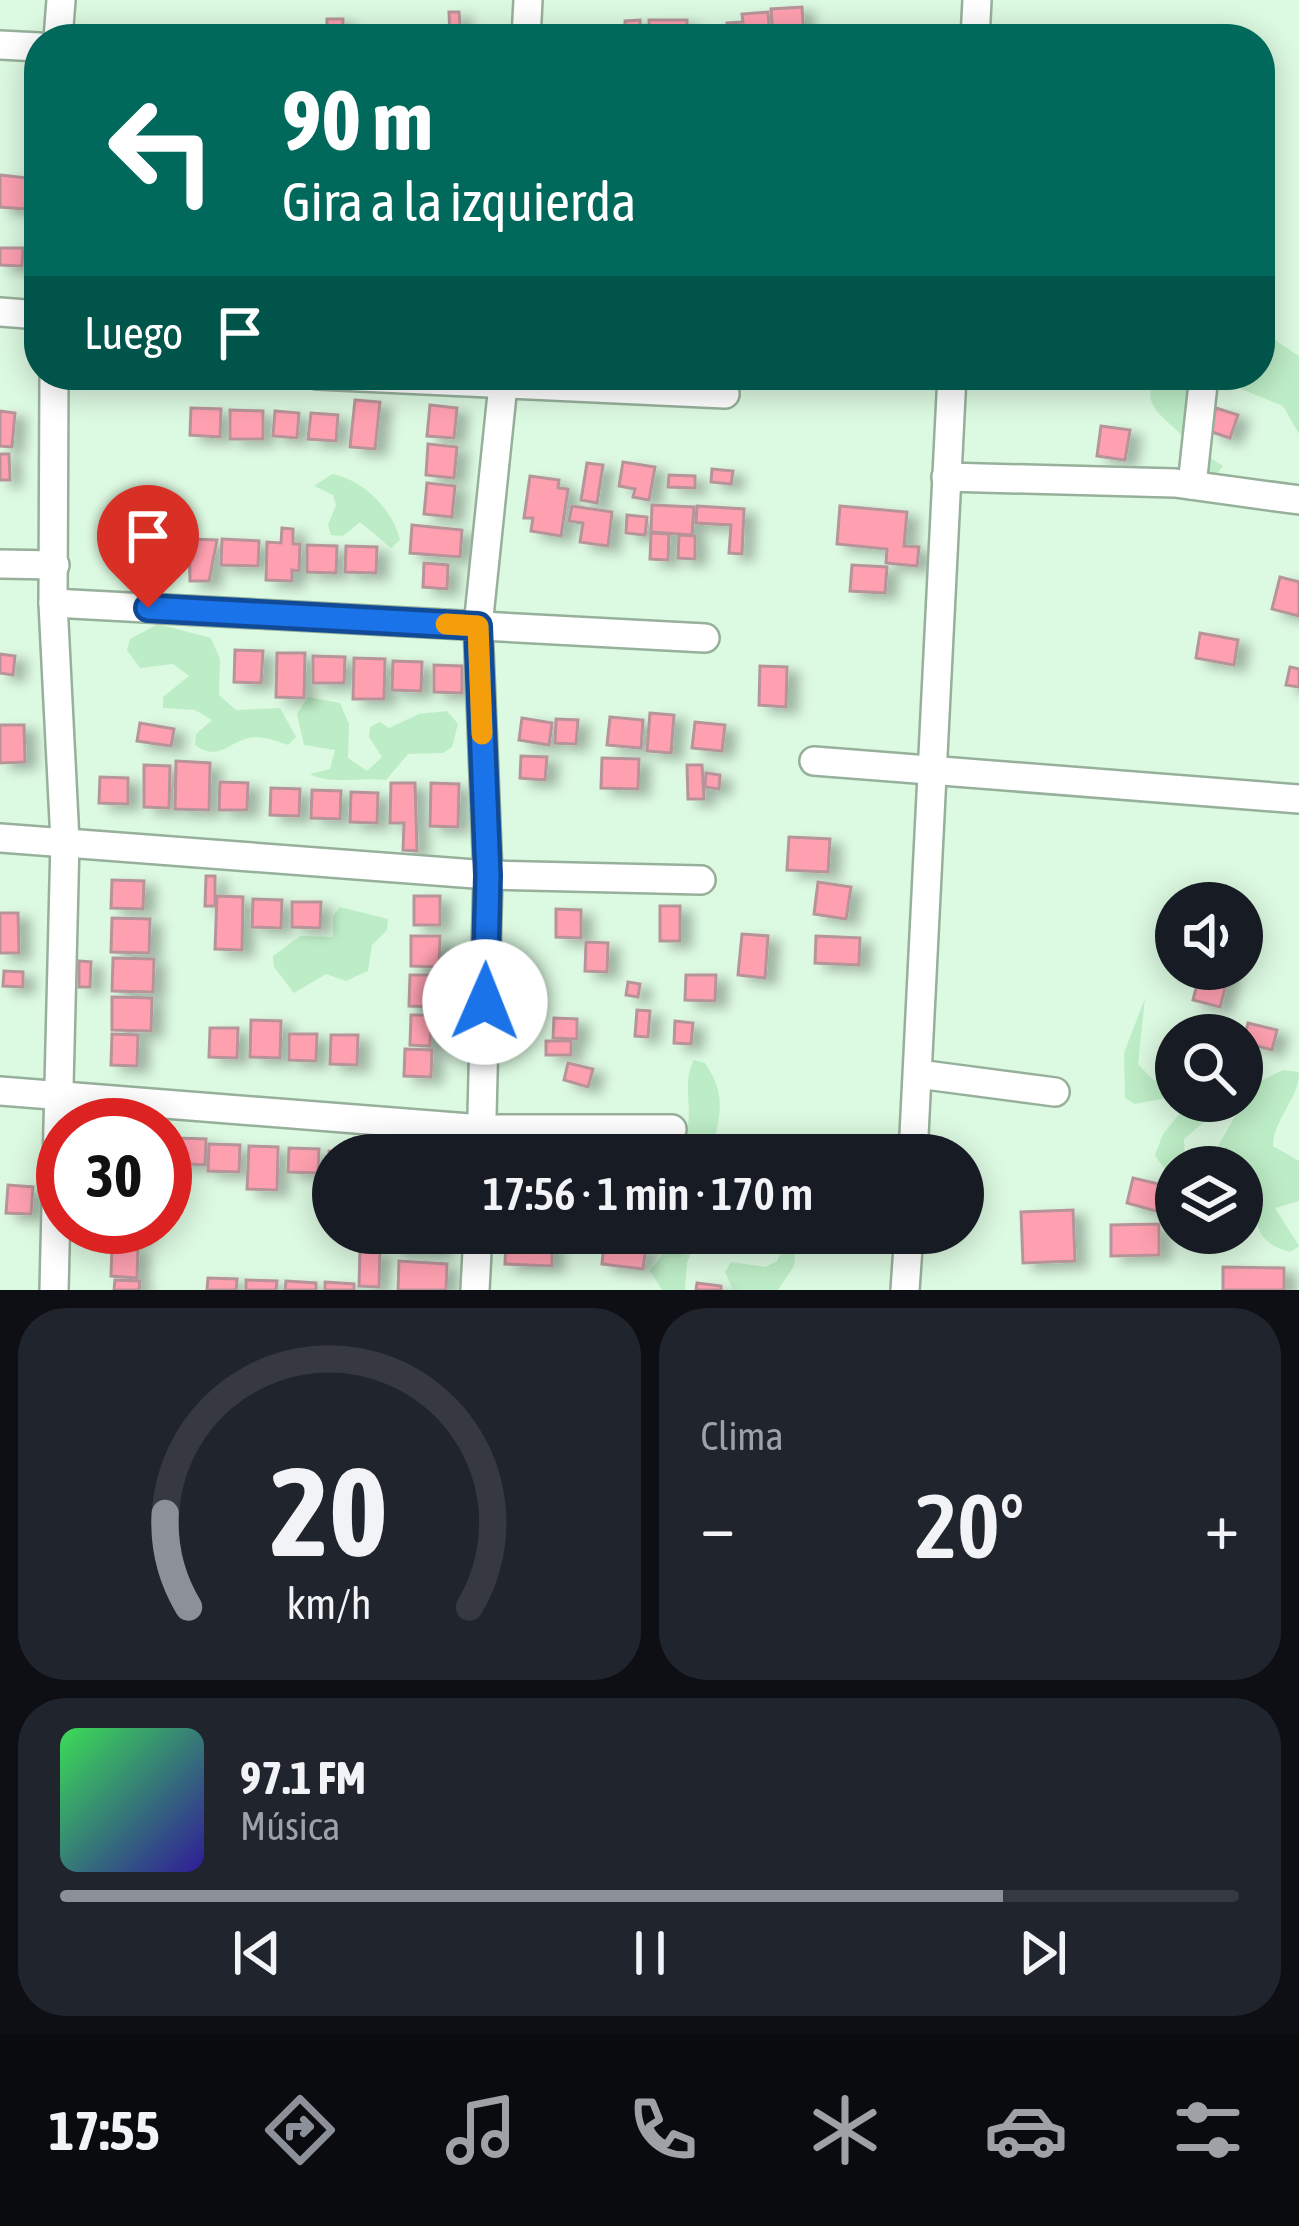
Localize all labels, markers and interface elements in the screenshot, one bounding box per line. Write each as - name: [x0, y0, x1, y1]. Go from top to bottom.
- icon: left: [84, 72, 240, 228]
- text: 90 m: [282, 72, 433, 168]
- text: Gira a la izquierda: [282, 171, 636, 232]
- icon: arrive: [207, 300, 273, 366]
- text: Luego: [84, 307, 183, 359]
- pin: [97, 485, 199, 608]
- icon: arrive: [115, 503, 181, 569]
- map controls: [1155, 882, 1263, 1254]
- button: sound: [1155, 882, 1263, 990]
- position arrow: [422, 939, 548, 1065]
- button: search: [1155, 1014, 1263, 1122]
- speed limit sign: 30: [36, 1098, 192, 1254]
- button: layers: [1155, 1146, 1263, 1254]
- text: 17:56 · 1 min · 170 m: [483, 1168, 813, 1220]
- text: Clima: [701, 1414, 784, 1458]
- text: 20: [271, 1439, 388, 1582]
- text: 20°: [915, 1474, 1024, 1577]
- text: −: [701, 1487, 735, 1563]
- text: +: [1205, 1487, 1239, 1563]
- text: km/h: [287, 1579, 372, 1628]
- text: 97.1 FM: [240, 1752, 366, 1804]
- text: Música: [240, 1804, 340, 1848]
- icon: previous: [224, 1920, 290, 1986]
- icon: pause: [617, 1920, 683, 1986]
- icon: next: [1010, 1920, 1076, 1986]
- icon: directions: [258, 2088, 342, 2172]
- icon: music: [439, 2088, 523, 2172]
- icon: phone: [621, 2088, 705, 2172]
- icon: climate: [803, 2088, 887, 2172]
- icon: car: [984, 2088, 1068, 2172]
- icon: filters: [1166, 2088, 1250, 2172]
- text: 17:55: [49, 2100, 160, 2161]

